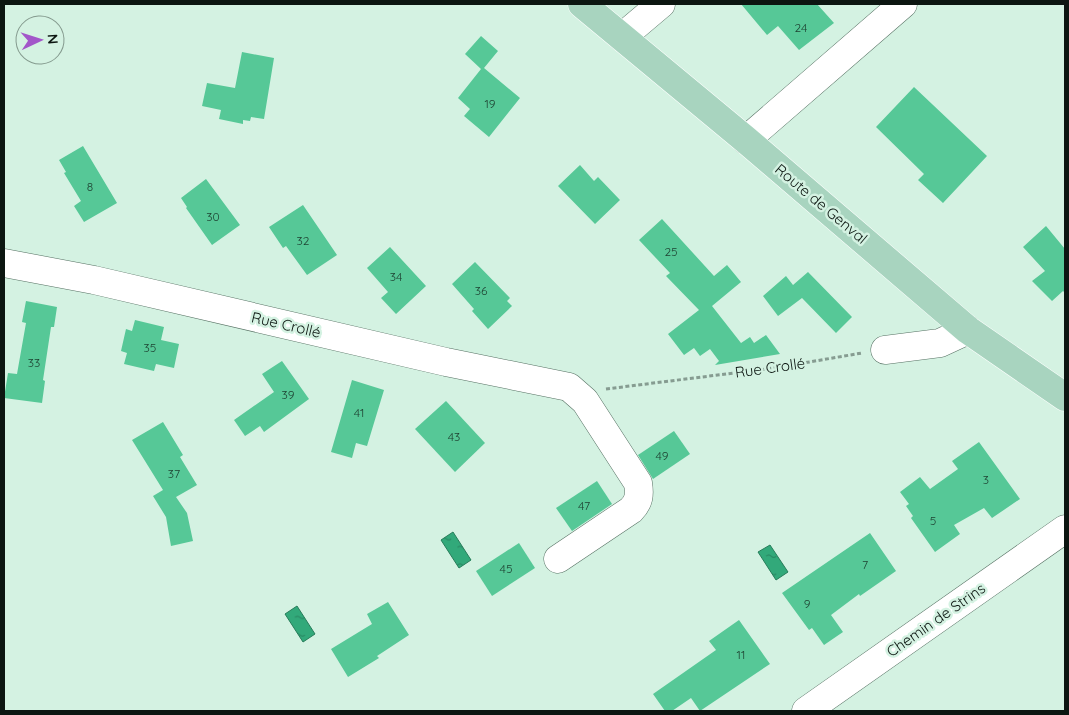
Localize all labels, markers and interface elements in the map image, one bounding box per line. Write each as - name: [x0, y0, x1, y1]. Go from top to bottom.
- north arrow: [15, 15, 65, 65]
- house number: 24: [795, 20, 807, 35]
- text: N: [44, 33, 62, 45]
- house number: 19: [484, 96, 496, 111]
- street label: Route de Genval: [771, 159, 871, 248]
- house number: 8: [87, 179, 93, 194]
- house number: 30: [206, 209, 220, 224]
- house number: 32: [297, 233, 310, 248]
- house number: 25: [664, 244, 678, 259]
- house number: 34: [390, 269, 402, 284]
- house number: 36: [475, 283, 488, 298]
- street label: Rue Crollé: [250, 307, 323, 342]
- house number: 35: [144, 340, 156, 355]
- street label: Rue Crollé: [734, 353, 806, 382]
- house number: 33: [28, 355, 40, 370]
- house number: 39: [282, 387, 295, 402]
- house number: 41: [354, 405, 364, 420]
- house number: 43: [448, 429, 460, 444]
- house number: 49: [656, 448, 669, 463]
- house number: 37: [168, 466, 180, 481]
- house number: 3: [983, 472, 989, 487]
- house number: 47: [578, 498, 590, 513]
- house number: 5: [930, 513, 936, 528]
- house number: 7: [862, 557, 868, 572]
- house number: 45: [500, 561, 512, 576]
- street label: Chemin de Strins: [883, 578, 989, 661]
- house number: 9: [804, 596, 811, 611]
- house number: 11: [737, 647, 745, 662]

